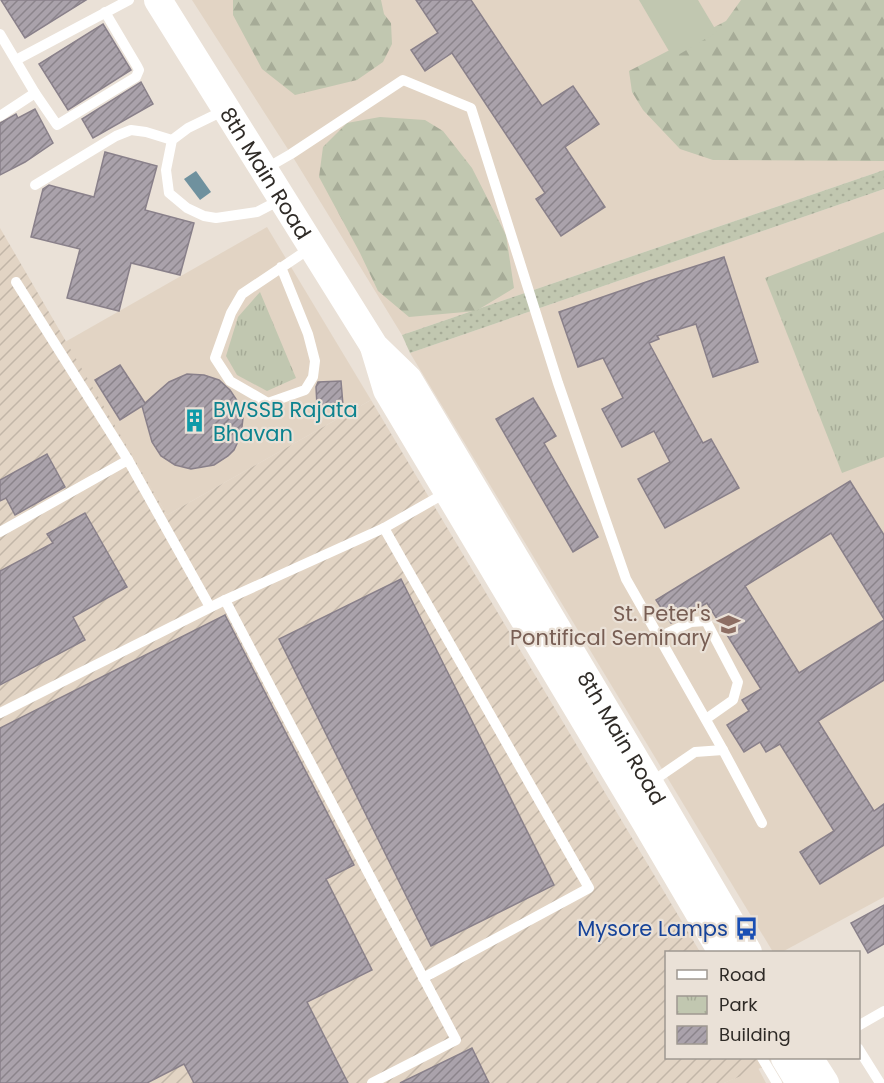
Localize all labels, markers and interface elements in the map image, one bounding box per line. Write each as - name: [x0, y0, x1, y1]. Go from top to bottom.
- street label: 8th Main Road: [214, 101, 318, 245]
- place label: BWSSB Rajata Bhavan: [213, 395, 358, 448]
- building icon: BWSSB Rajata Bhavan: [182, 408, 208, 434]
- place label: St. Peter's Pontifical Seminary: [510, 599, 711, 652]
- school or university icon: St. Peter's Pontifical Seminary: [716, 612, 742, 638]
- street label: 8th Main Road: [571, 665, 673, 810]
- place label: Mysore Lamps: [577, 914, 728, 943]
- bus stop icon: Mysore Lamps: [733, 915, 759, 941]
- legend: [665, 951, 860, 1059]
- text: Road: [719, 962, 766, 987]
- text: Park: [719, 992, 758, 1017]
- text: Building: [719, 1022, 791, 1047]

